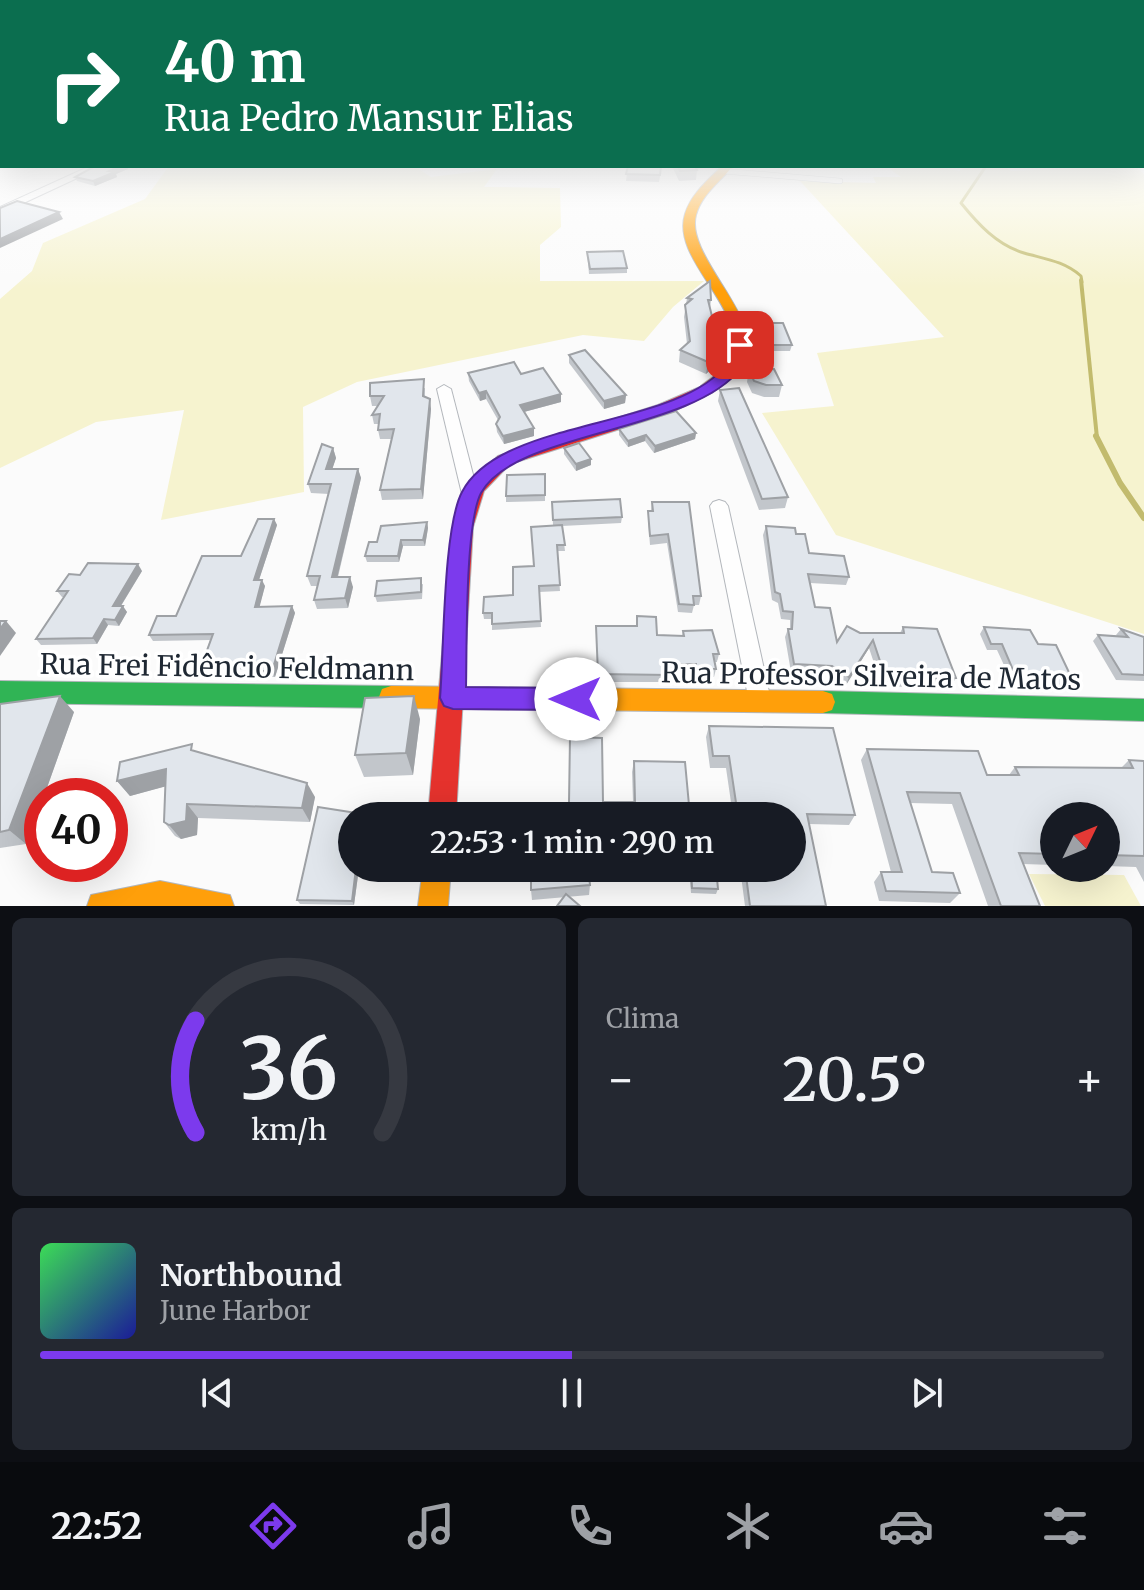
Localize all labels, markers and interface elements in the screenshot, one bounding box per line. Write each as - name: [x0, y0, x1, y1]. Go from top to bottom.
- text: 40 m: [164, 27, 306, 97]
- icon: right: [32, 32, 136, 136]
- text: Rua Pedro Mansur Elias: [164, 96, 574, 141]
- pin: [706, 311, 774, 379]
- icon: arrive: [718, 323, 762, 367]
- street label: Rua Frei Fidêncio Feldmann: [39, 646, 415, 688]
- street label: Rua Professor Silveira de Matos: [661, 654, 1081, 698]
- position arrow: [534, 657, 618, 741]
- speed limit sign: 40: [24, 778, 128, 882]
- north arrow: [1040, 802, 1120, 882]
- map controls: [1040, 802, 1120, 882]
- text: 22:53 · 1 min · 290 m: [430, 823, 714, 861]
- text: Clima: [606, 1002, 679, 1035]
- text: 36: [240, 1017, 338, 1122]
- text: 20.5°: [782, 1042, 928, 1117]
- text: −: [606, 1052, 635, 1107]
- text: +: [1075, 1052, 1104, 1107]
- text: km/h: [251, 1112, 327, 1148]
- text: Northbound: [160, 1256, 342, 1294]
- text: June Harbor: [160, 1294, 311, 1327]
- icon: previous: [195, 1371, 239, 1415]
- icon: pause: [550, 1371, 594, 1415]
- icon: next: [905, 1371, 949, 1415]
- icon: directions: [245, 1498, 301, 1554]
- icon: music: [403, 1498, 459, 1554]
- icon: phone: [562, 1498, 618, 1554]
- icon: climate: [720, 1498, 776, 1554]
- icon: car: [878, 1498, 934, 1554]
- icon: filters: [1037, 1498, 1093, 1554]
- text: 22:52: [51, 1504, 142, 1549]

